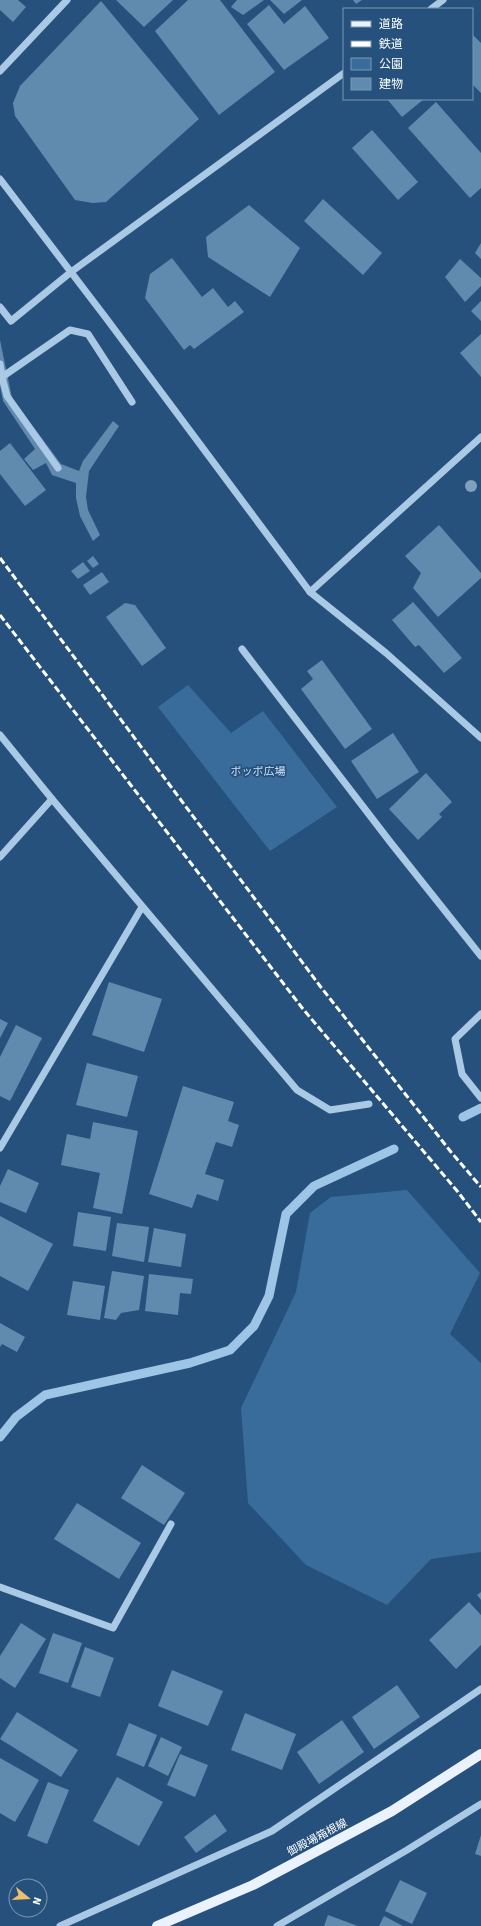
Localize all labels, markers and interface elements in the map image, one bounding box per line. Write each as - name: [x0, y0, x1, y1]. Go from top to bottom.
- legend: [343, 8, 473, 100]
- text: 道路: [379, 16, 403, 33]
- text: 鉄道: [379, 36, 403, 53]
- text: 公園: [379, 56, 403, 73]
- text: 建物: [379, 76, 403, 93]
- park label: ポッポ広場: [231, 764, 286, 779]
- street label: 御殿場箱根線: [284, 1815, 350, 1860]
- north arrow: [8, 1878, 48, 1918]
- text: N: [29, 1895, 45, 1907]

